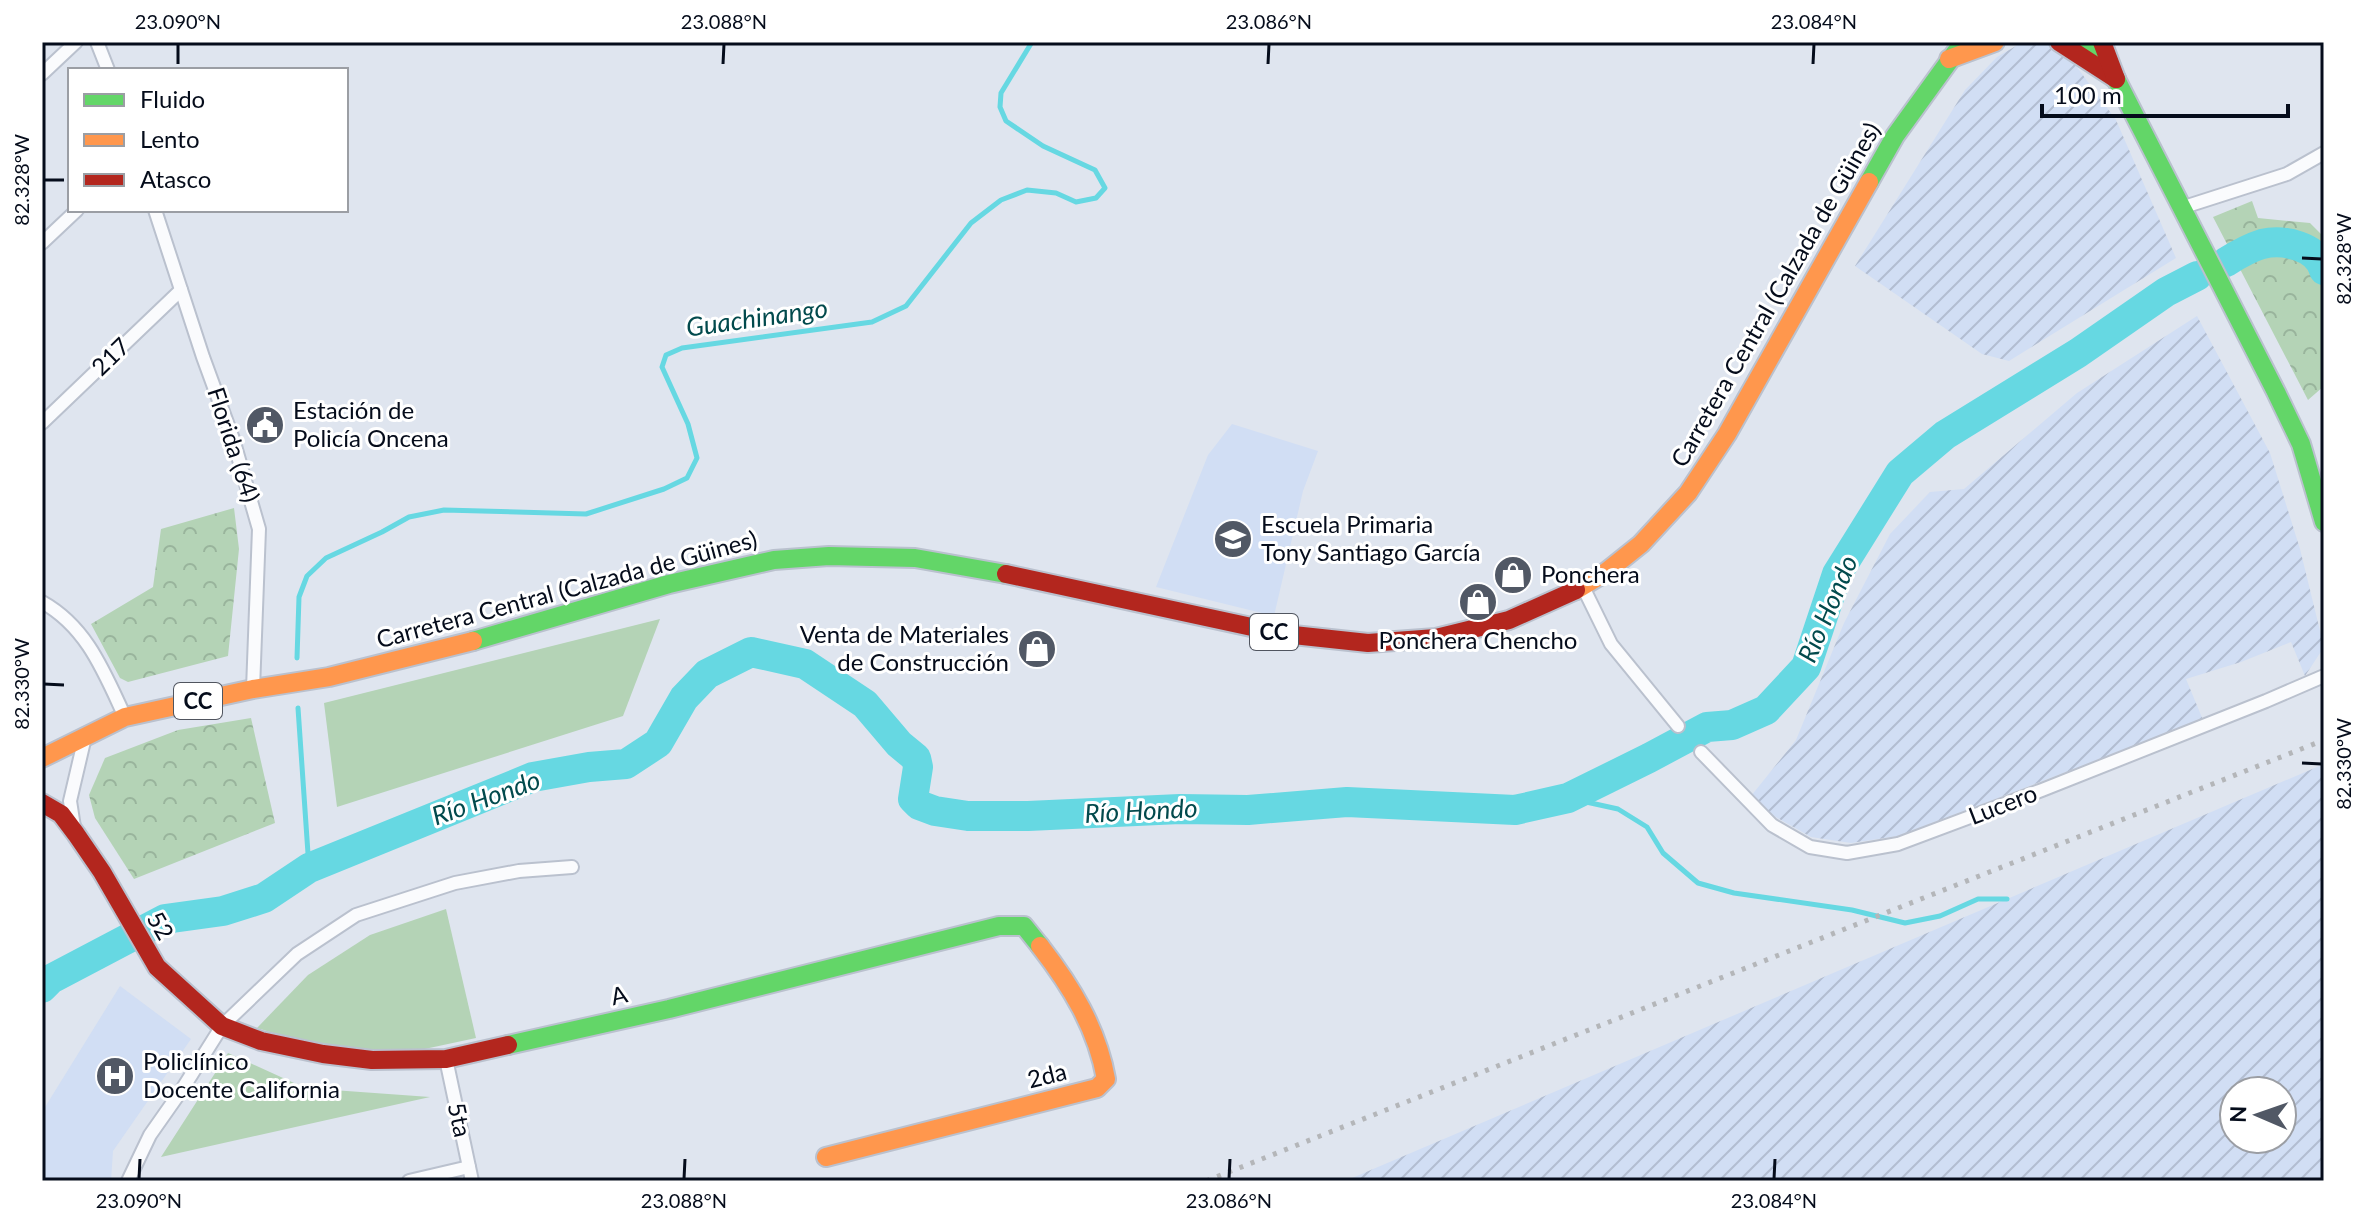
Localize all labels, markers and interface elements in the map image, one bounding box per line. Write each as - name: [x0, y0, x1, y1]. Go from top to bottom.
- text: 23.090°N: [135, 9, 221, 33]
- text: 23.088°N: [681, 9, 767, 33]
- text: 23.086°N: [1226, 9, 1312, 33]
- text: 23.084°N: [1771, 9, 1857, 33]
- legend: [68, 68, 348, 212]
- scale bar: [2042, 68, 2288, 118]
- text: 100 m: [2054, 80, 2122, 109]
- text: Fluido: [140, 84, 205, 113]
- street label: Carretera Central (Calzada de Güines): [1664, 117, 1885, 472]
- text: Lento: [140, 124, 200, 153]
- text: 82.328°W: [9, 134, 33, 226]
- text: Atasco: [140, 164, 211, 193]
- text: 82.328°W: [2331, 213, 2355, 305]
- water label: Guachinango: [684, 291, 830, 343]
- street label: 217: [85, 331, 135, 381]
- street label: Florida (64): [202, 383, 267, 506]
- place label: Estación de Policía Oncena: [293, 395, 449, 452]
- public building icon: Estación de Policía Oncena: [244, 404, 286, 446]
- place label: Escuela Primaria Tony Santiago García: [1261, 509, 1480, 566]
- school or university icon: Escuela Primaria Tony Santiago García: [1212, 518, 1254, 560]
- street label: Carretera Central (Calzada de Güines): [373, 524, 760, 653]
- water label: Río Hondo: [1790, 550, 1864, 667]
- shop icon: Ponchera: [1492, 554, 1534, 596]
- place label: Ponchera: [1541, 559, 1640, 588]
- shop icon: Ponchera Chencho: [1457, 581, 1499, 623]
- road number: CC: [1250, 614, 1298, 650]
- place label: Venta de Materiales de Construcción: [800, 619, 1009, 676]
- place label: Ponchera Chencho: [1379, 625, 1577, 654]
- shop icon: Venta de Materiales de Construcción: [1016, 628, 1058, 670]
- text: 82.330°W: [9, 638, 33, 730]
- road number: CC: [174, 683, 222, 719]
- text: 82.330°W: [2331, 718, 2355, 810]
- water label: Río Hondo: [427, 763, 544, 831]
- street label: Lucero: [1964, 777, 2041, 830]
- water label: Río Hondo: [1084, 791, 1198, 829]
- street label: 52: [142, 906, 181, 945]
- street label: A: [607, 978, 631, 1010]
- place label: Policlínico Docente California: [143, 1046, 340, 1103]
- hospital icon: Policlínico Docente California: [94, 1055, 136, 1097]
- street label: 2da: [1024, 1056, 1069, 1093]
- north arrow: [2218, 1075, 2298, 1155]
- street label: 5ta: [443, 1100, 478, 1140]
- text: N: [2224, 1105, 2251, 1123]
- text: 23.090°N: [96, 1188, 182, 1212]
- text: 23.088°N: [641, 1188, 727, 1212]
- text: 23.086°N: [1186, 1188, 1272, 1212]
- text: 23.084°N: [1731, 1188, 1817, 1212]

